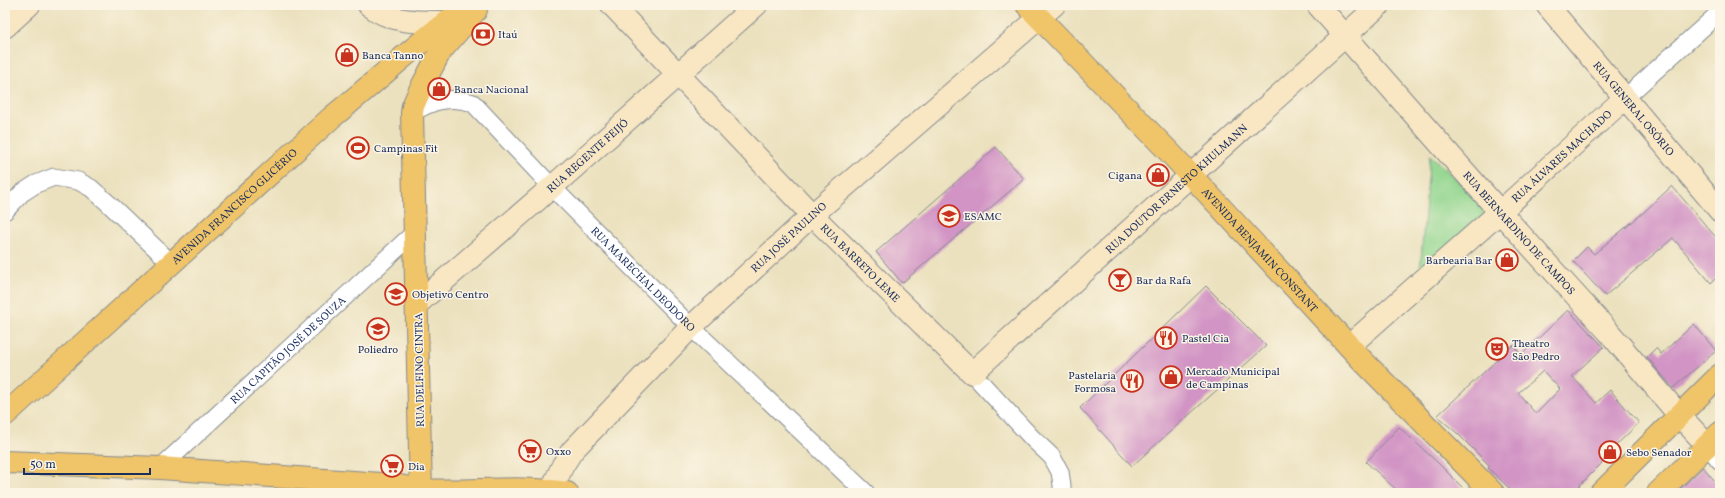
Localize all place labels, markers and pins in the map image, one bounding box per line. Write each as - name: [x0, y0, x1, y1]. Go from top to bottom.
- bank icon: Itaú: [470, 21, 496, 47]
- place label: Itaú: [498, 28, 517, 43]
- shop icon: Banca Tanno: [334, 42, 360, 68]
- place label: Banca Tanno: [362, 49, 424, 64]
- shop icon: Banca Nacional: [426, 76, 452, 102]
- place label: Banca Nacional: [454, 83, 529, 98]
- sports icon: Campinas Fit: [345, 135, 371, 161]
- place label: Campinas Fit: [374, 142, 438, 157]
- shop icon: Cigana: [1145, 162, 1171, 188]
- place label: Cigana: [1108, 169, 1143, 184]
- school or university icon: ESAMC: [936, 203, 962, 229]
- place label: ESAMC: [964, 210, 1002, 225]
- shop icon: Barbearia Bar: [1494, 247, 1520, 273]
- place label: Barbearia Bar: [1426, 254, 1492, 269]
- bar icon: Bar da Rafa: [1107, 267, 1133, 293]
- place label: Bar da Rafa: [1136, 274, 1192, 289]
- school or university icon: Objetivo Centro: [383, 281, 409, 307]
- place label: Objetivo Centro: [412, 288, 489, 303]
- school or university icon: Poliedro: [365, 316, 391, 342]
- restaurant icon: Pastel Cia: [1153, 325, 1179, 351]
- place label: Pastel Cia: [1182, 332, 1230, 347]
- theatre icon: Theatro São Pedro: [1484, 336, 1510, 362]
- place label: Theatro São Pedro: [1512, 337, 1560, 365]
- place label: Poliedro: [358, 343, 398, 358]
- shop icon: Mercado Municipal de Campinas: [1158, 364, 1184, 390]
- place label: Mercado Municipal de Campinas: [1186, 365, 1280, 393]
- restaurant icon: Pastelaria Formosa: [1119, 368, 1145, 394]
- place label: Pastelaria Formosa: [1068, 369, 1117, 397]
- supermarket icon: Oxxo: [517, 438, 543, 464]
- shop icon: Sebo Senador: [1597, 439, 1623, 465]
- place label: Oxxo: [546, 445, 571, 460]
- place label: Sebo Senador: [1626, 446, 1692, 461]
- supermarket icon: Dia: [379, 453, 405, 479]
- place label: Dia: [408, 460, 425, 475]

